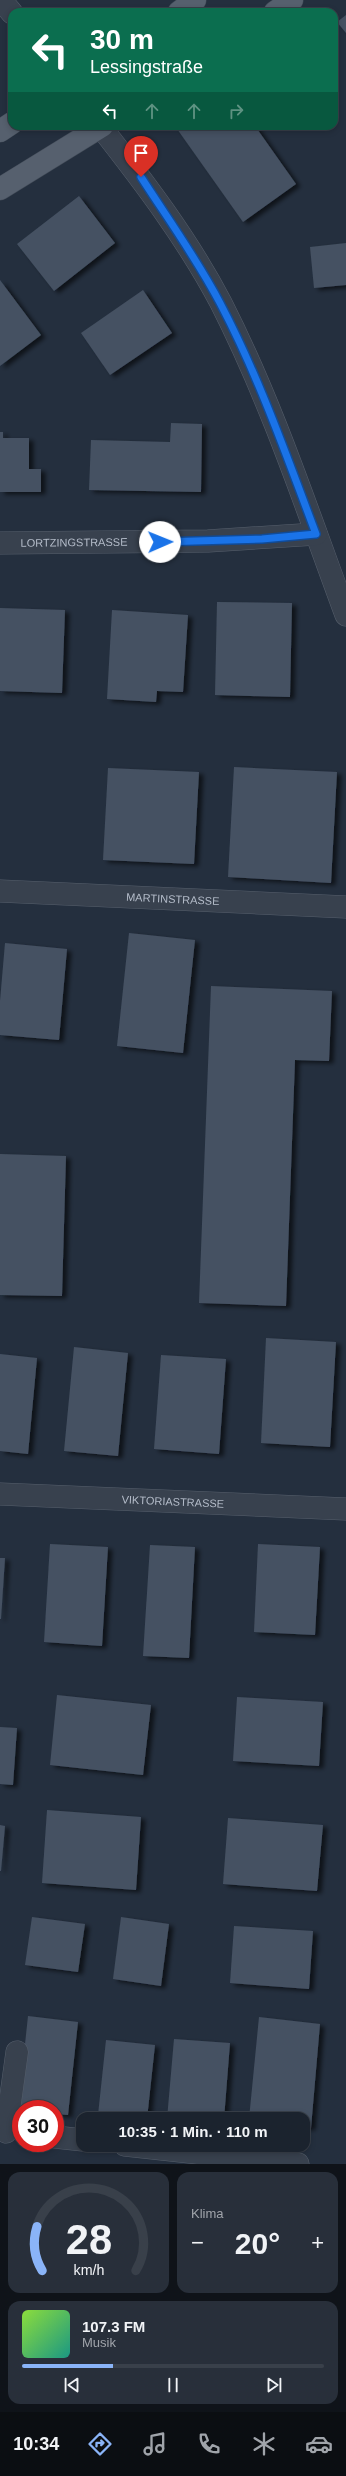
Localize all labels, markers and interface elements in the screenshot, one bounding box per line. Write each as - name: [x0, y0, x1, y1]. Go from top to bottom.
- icon: left: [24, 24, 76, 76]
- text: 30 m: [90, 24, 154, 55]
- text: Lessingstraße: [90, 57, 203, 77]
- icon: left: [99, 100, 121, 122]
- icon: ahead: [141, 100, 163, 122]
- icon: ahead: [183, 100, 205, 122]
- icon: right: [225, 100, 247, 122]
- pin: [124, 136, 158, 177]
- icon: arrive: [130, 142, 152, 164]
- position arrow: [139, 521, 181, 563]
- street label: LORTZINGSTRASSE: [20, 536, 127, 549]
- street label: MARTINSTRASSE: [126, 891, 220, 907]
- street label: VIKTORIASTRASSE: [121, 1493, 224, 1510]
- speed limit sign: 30: [12, 2100, 64, 2152]
- text: 10:35 · 1 Min. · 110 m: [118, 2123, 268, 2140]
- text: Klima: [191, 2206, 224, 2221]
- text: 28: [65, 2215, 112, 2262]
- text: 20°: [235, 2227, 280, 2260]
- text: −: [191, 2230, 204, 2255]
- text: +: [311, 2230, 324, 2255]
- text: km/h: [73, 2261, 104, 2277]
- text: 107.3 FM: [82, 2318, 145, 2335]
- text: Musik: [82, 2335, 116, 2350]
- icon: previous: [61, 2374, 83, 2396]
- icon: pause: [162, 2374, 184, 2396]
- icon: next: [263, 2374, 285, 2396]
- icon: directions: [86, 2430, 114, 2458]
- icon: music: [141, 2430, 169, 2458]
- icon: phone: [195, 2430, 223, 2458]
- icon: climate: [250, 2430, 278, 2458]
- icon: car: [305, 2430, 333, 2458]
- text: 10:34: [13, 2434, 59, 2454]

